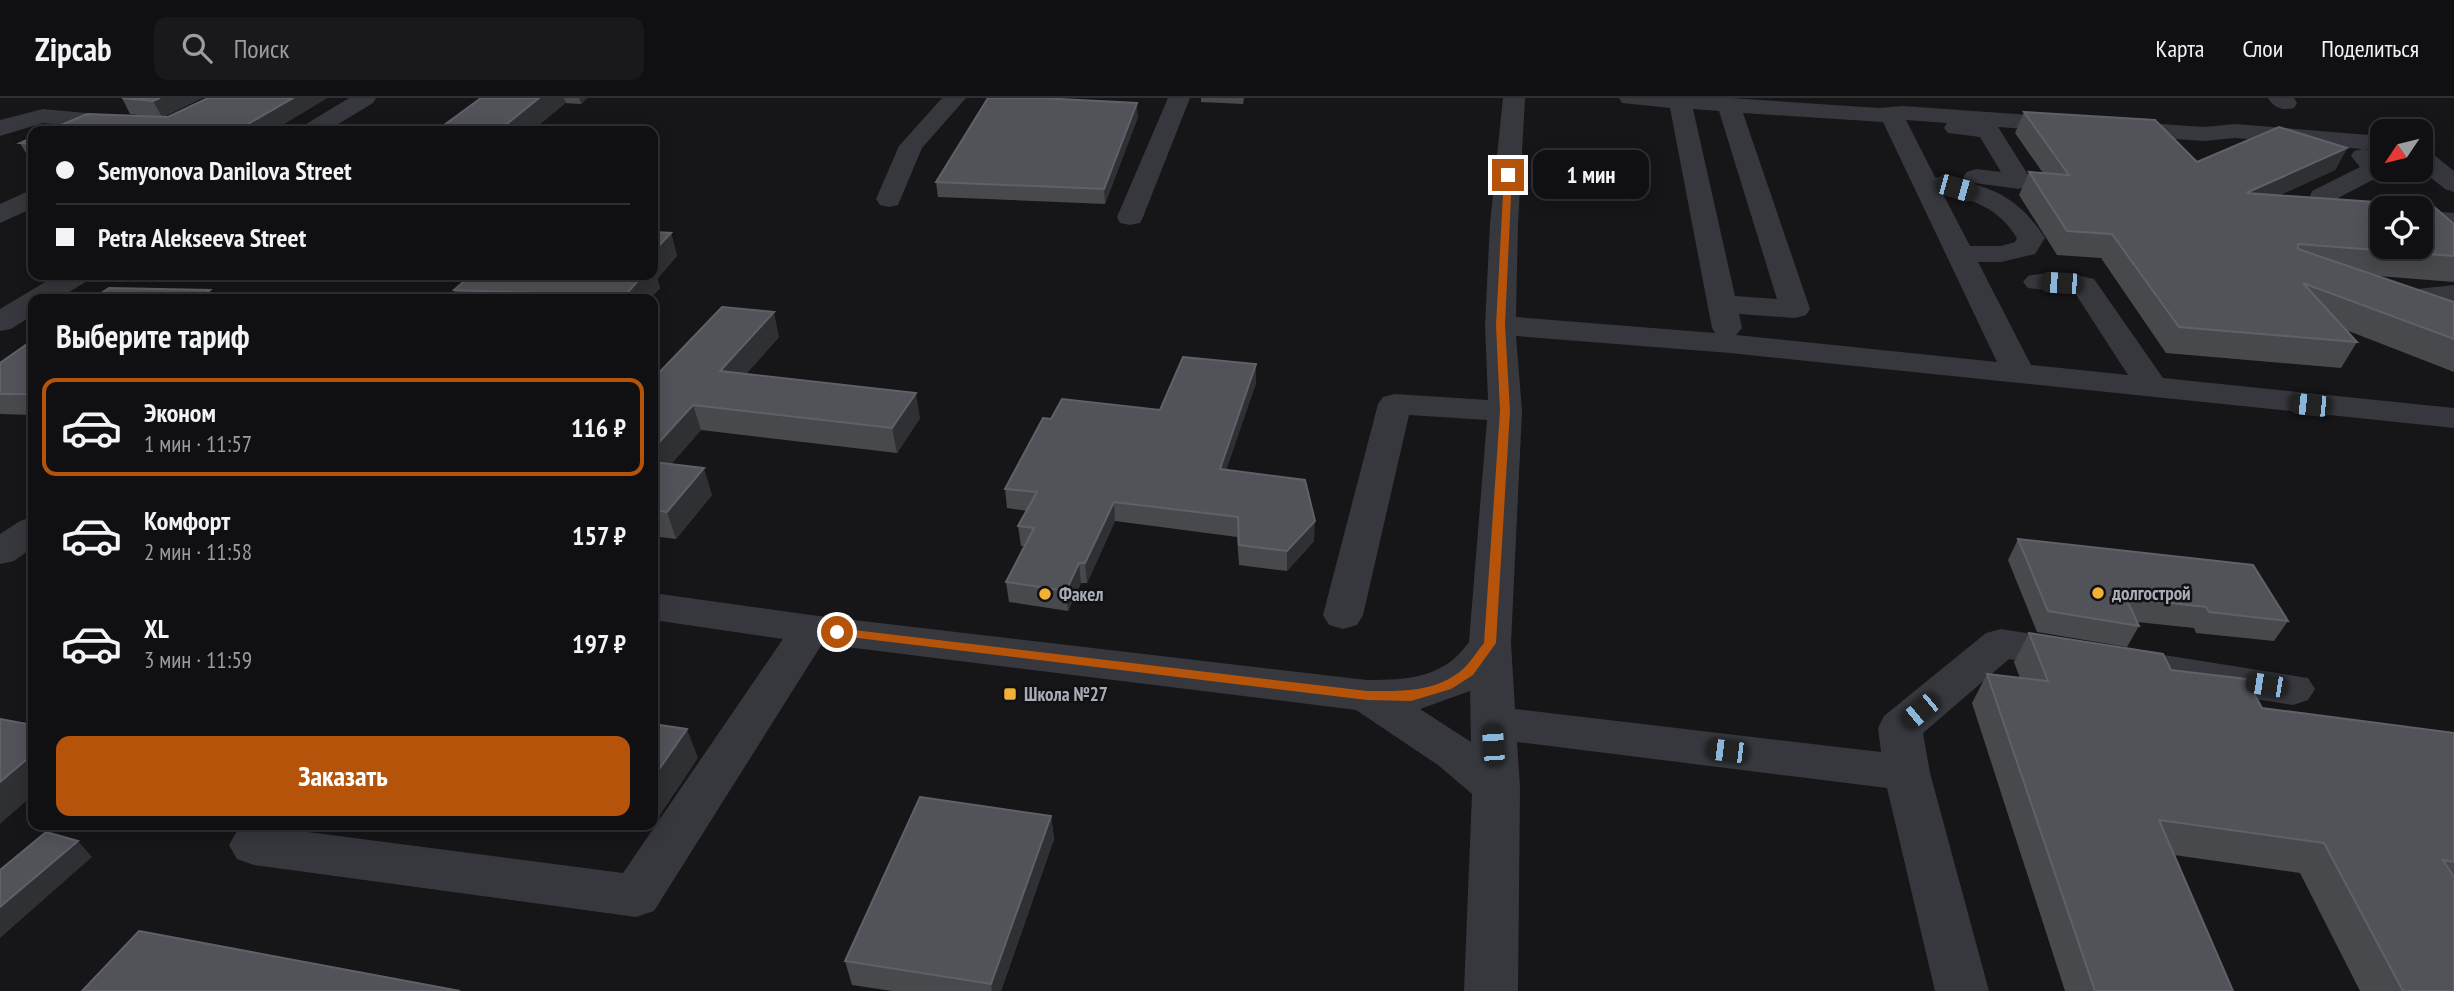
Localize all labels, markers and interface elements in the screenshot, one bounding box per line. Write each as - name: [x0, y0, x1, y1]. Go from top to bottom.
- search box: [154, 17, 644, 80]
- text: Zipcab: [35, 27, 112, 70]
- icon: search: [178, 29, 216, 67]
- text: Поиск: [234, 32, 289, 65]
- text: Карта: [2156, 33, 2204, 64]
- text: Слои: [2242, 33, 2283, 64]
- text: Поделиться: [2321, 33, 2419, 64]
- north arrow: [2370, 119, 2432, 182]
- map controls: [2370, 119, 2433, 259]
- callout: 1 мин: [1532, 150, 1648, 200]
- text: Semyonova Danilova Street: [98, 154, 352, 187]
- route end: [1492, 159, 1524, 191]
- text: 1 мин: [1566, 160, 1616, 189]
- car: [1933, 172, 1980, 204]
- button: locate: [2370, 196, 2433, 259]
- text: Petra Alekseeva Street: [98, 221, 306, 254]
- car: [2040, 271, 2083, 295]
- text: Выберите тариф: [56, 315, 250, 357]
- car: [2289, 392, 2332, 418]
- icon: car: [60, 396, 123, 459]
- text: Эконом: [144, 396, 216, 429]
- text: 116 ₽: [571, 411, 626, 444]
- text: 1 мин · 11:57: [144, 429, 252, 458]
- icon: car: [60, 504, 123, 567]
- text: Комфорт: [144, 504, 230, 537]
- text: 157 ₽: [572, 519, 626, 552]
- text: 2 мин · 11:58: [144, 537, 252, 566]
- place label: долгострой: [2111, 581, 2191, 605]
- place label: Факел: [1059, 582, 1103, 606]
- marker: долгострой: [2090, 585, 2106, 601]
- marker: Факел: [1037, 586, 1053, 602]
- icon: car: [60, 612, 123, 675]
- text: XL: [144, 612, 169, 645]
- route start: [821, 616, 853, 648]
- text: 197 ₽: [572, 627, 626, 660]
- text: 3 мин · 11:59: [144, 645, 252, 674]
- car: [2244, 671, 2289, 699]
- place label: Школа №27: [1024, 682, 1108, 706]
- marker: Школа №27: [1002, 686, 1018, 702]
- car: [1898, 689, 1943, 733]
- car: [1482, 723, 1505, 767]
- button: Заказать: [56, 736, 630, 816]
- car: [1705, 738, 1750, 764]

